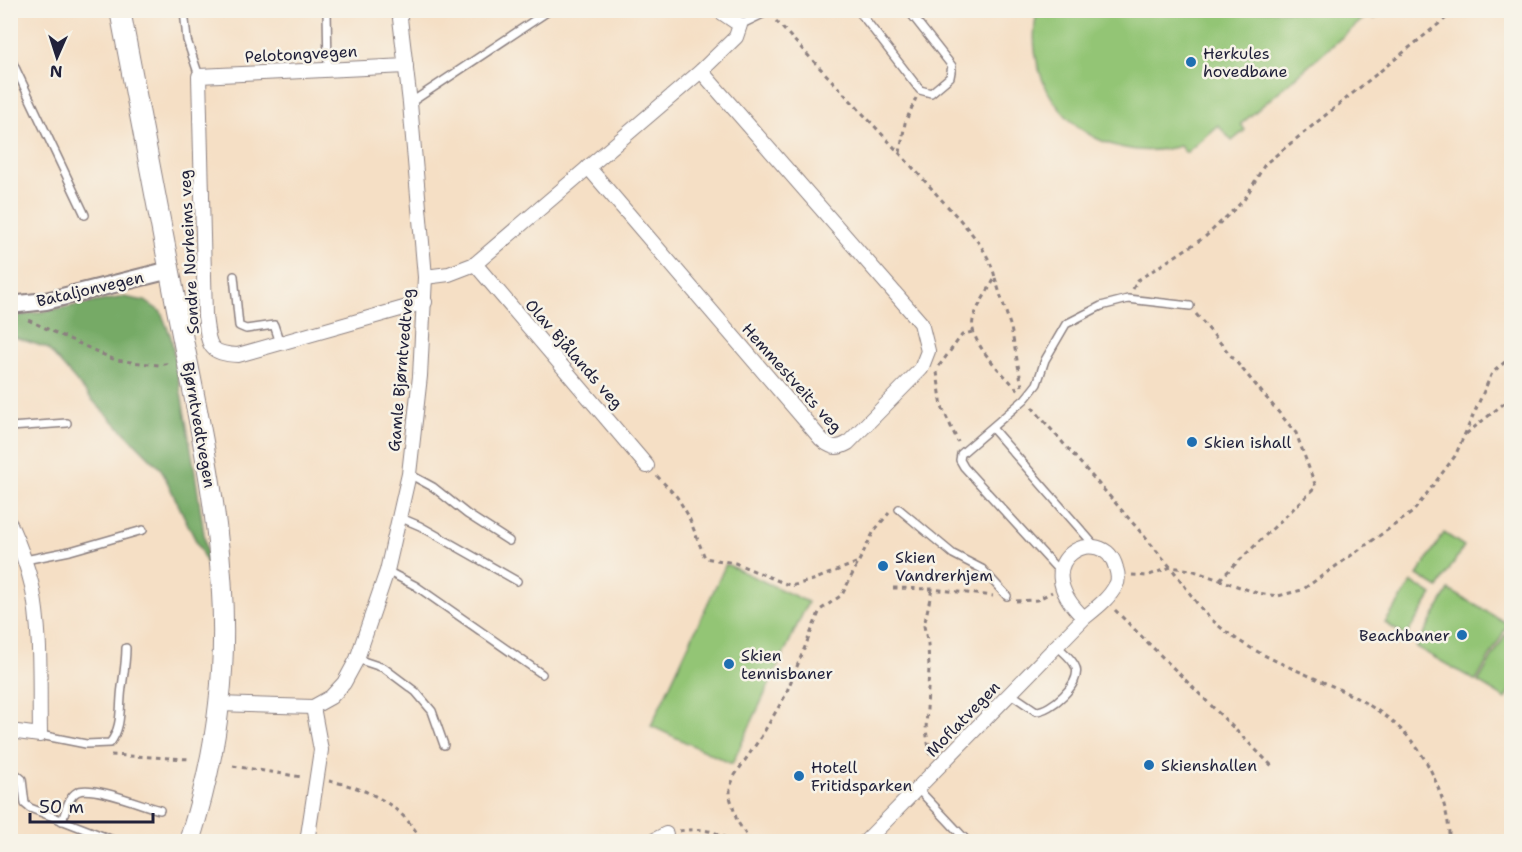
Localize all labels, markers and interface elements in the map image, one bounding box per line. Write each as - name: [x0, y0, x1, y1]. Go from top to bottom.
- north arrow: [27, 27, 87, 87]
- street label: Pelotongvegen: [244, 41, 358, 67]
- place label: Herkules hovedbane: [1203, 43, 1288, 82]
- marker: Herkules hovedbane: [1184, 55, 1198, 69]
- text: N: [49, 61, 63, 82]
- street label: Sondre Norheims veg: [174, 169, 204, 335]
- street label: Bataljonvegen: [34, 266, 146, 312]
- street label: Gamle Bjørntvedtveg: [383, 287, 419, 452]
- street label: Olav Bjålands veg: [521, 295, 628, 413]
- street label: Hemmestveits veg: [737, 319, 847, 437]
- street label: Bjørntvedtvegen: [178, 360, 220, 490]
- place label: Skien ishall: [1204, 432, 1291, 453]
- marker: Skien ishall: [1185, 435, 1199, 449]
- place label: Skien Vandrerhjem: [895, 547, 993, 586]
- marker: Skien Vandrerhjem: [876, 559, 890, 573]
- place label: Beachbaner: [1359, 625, 1450, 646]
- marker: Beachbaner: [1455, 628, 1469, 642]
- place label: Skien tennisbaner: [741, 645, 833, 684]
- marker: Skien tennisbaner: [722, 657, 736, 671]
- street label: Moflatvegen: [921, 676, 1005, 761]
- place label: Skienshallen: [1161, 755, 1257, 776]
- place label: Hotell Fritidsparken: [811, 757, 913, 796]
- marker: Skienshallen: [1142, 758, 1156, 772]
- marker: Hotell Fritidsparken: [792, 769, 806, 783]
- scale bar: [30, 786, 153, 824]
- text: 50 m: [39, 795, 84, 819]

